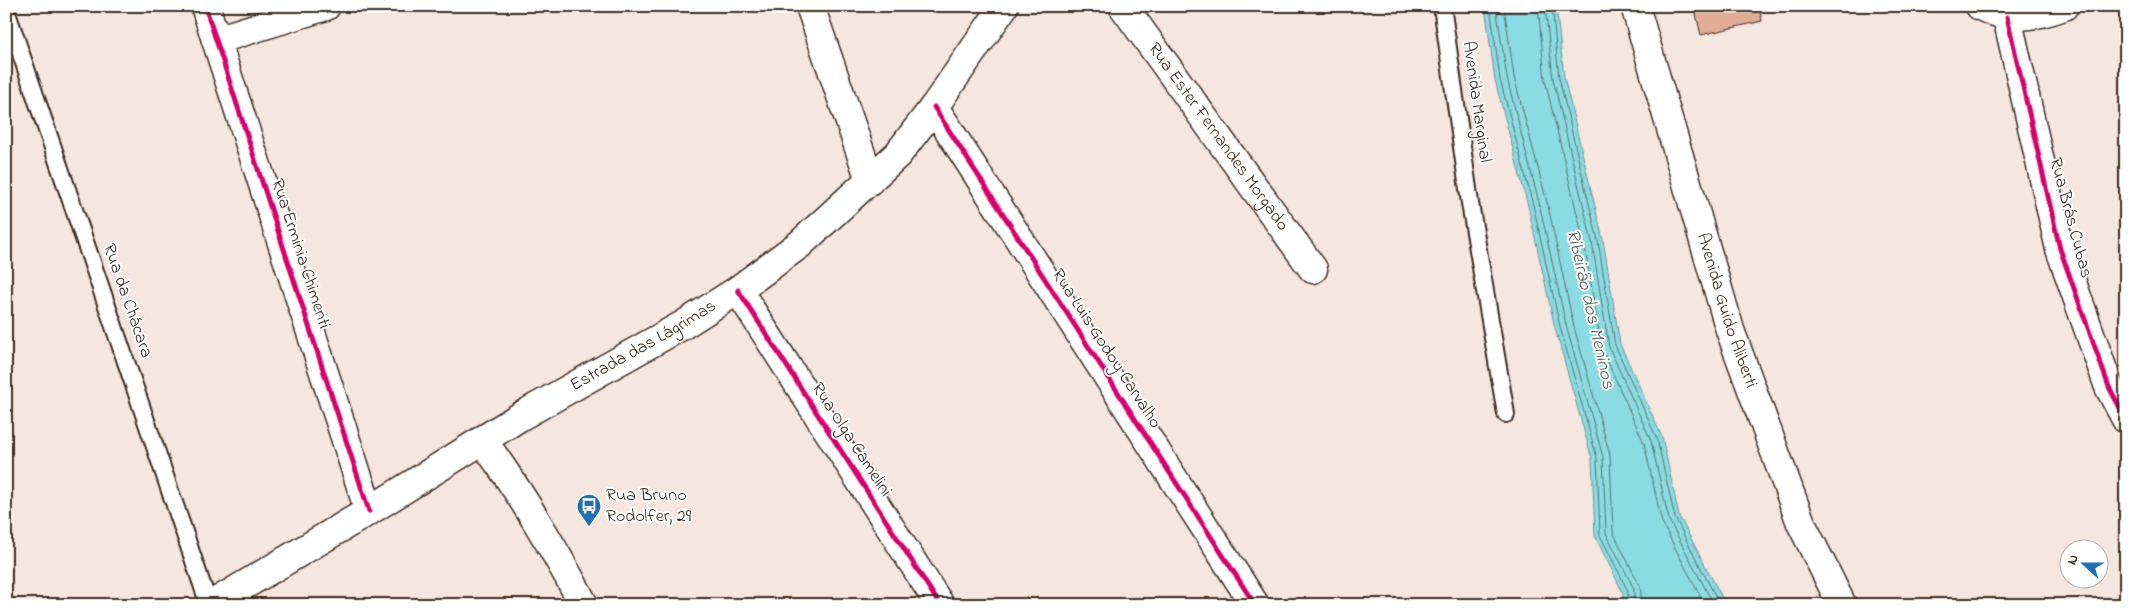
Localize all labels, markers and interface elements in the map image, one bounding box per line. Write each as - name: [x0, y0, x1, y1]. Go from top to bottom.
- street label: Rua Ester Fernandes Morgado: [1141, 38, 1295, 237]
- street label: Avenida Marginal: [1454, 40, 1497, 164]
- street label: Rua Brás Cubas: [2041, 155, 2099, 281]
- street label: Rua Erminia Chimenti: [263, 176, 337, 332]
- water label: Ribeirão dos Meninos: [1559, 227, 1622, 392]
- street label: Avenida Guido Aliberti: [1689, 230, 1763, 392]
- street label: Rua da Chácara: [95, 240, 159, 362]
- street label: Rua Luis Godoy Carvalho: [1045, 264, 1167, 434]
- street label: Estrada das Lágrimas: [566, 294, 722, 399]
- street label: Rua Olga Camelini: [803, 378, 898, 503]
- place label: Rua Bruno Rodolfer, 29: [606, 483, 692, 530]
- bus stop icon: Rua Bruno Rodolfer, 29: [576, 493, 602, 527]
- north arrow: [2060, 538, 2110, 588]
- text: N: [2062, 552, 2085, 568]

